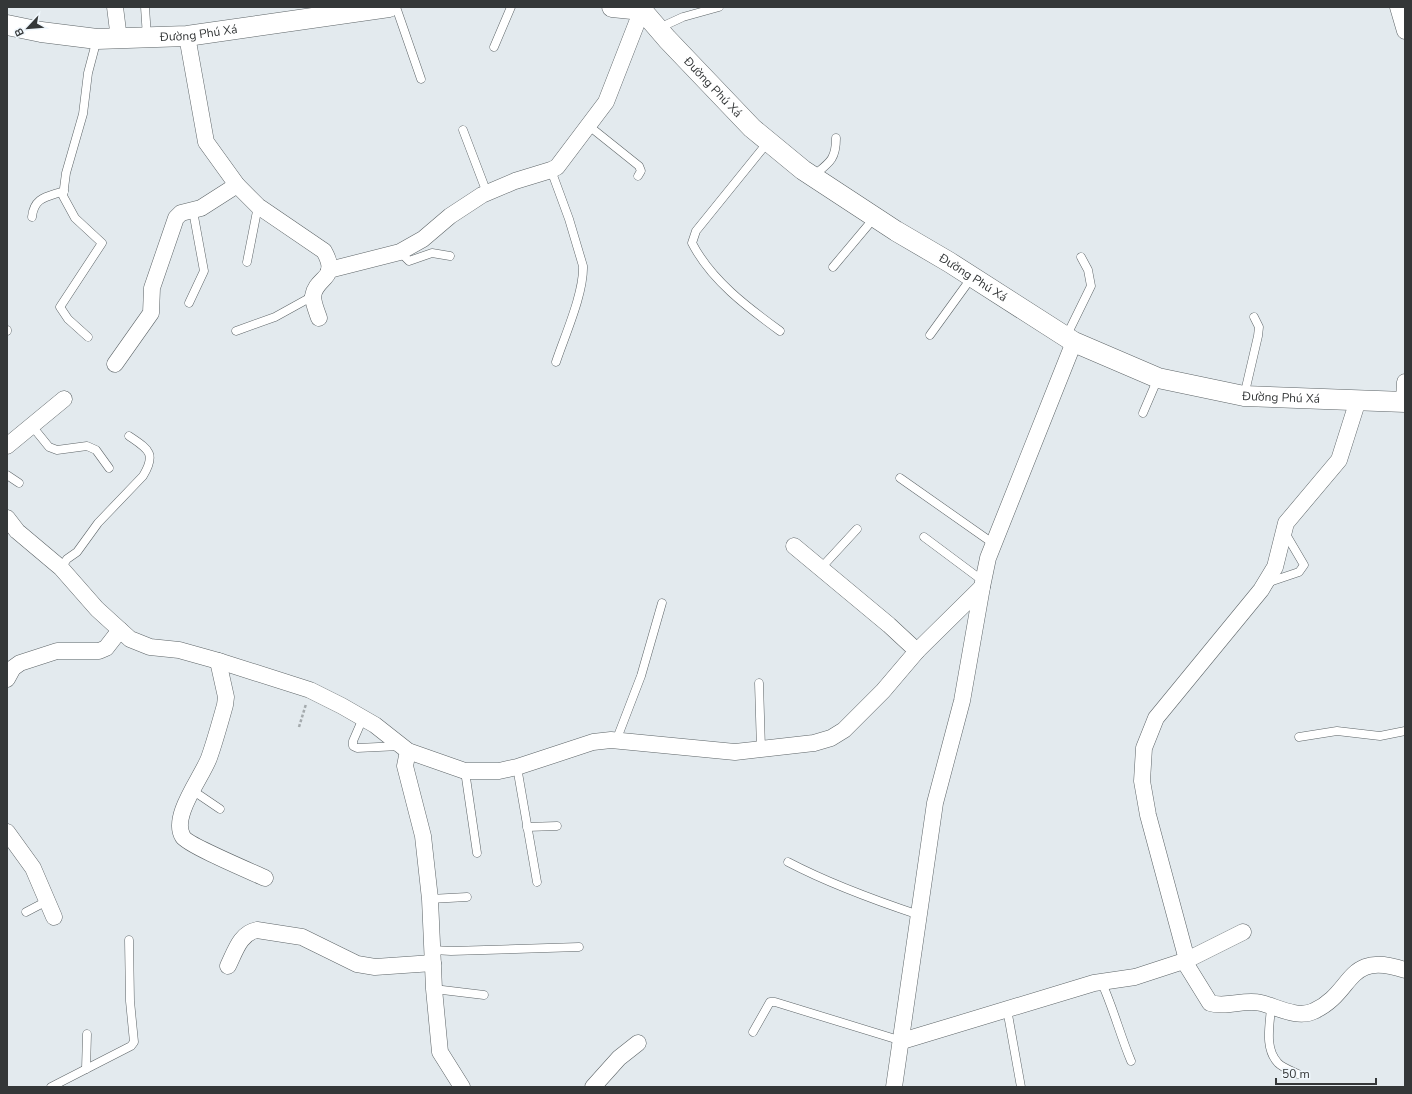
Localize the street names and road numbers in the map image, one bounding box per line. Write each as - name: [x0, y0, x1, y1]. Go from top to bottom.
- street label: Đường Phú Xá: [159, 21, 238, 45]
- street label: Đường Phú Xá: [680, 53, 746, 121]
- street label: Đường Phú Xá: [935, 250, 1010, 305]
- street label: Đường Phú Xá: [1241, 388, 1320, 407]

